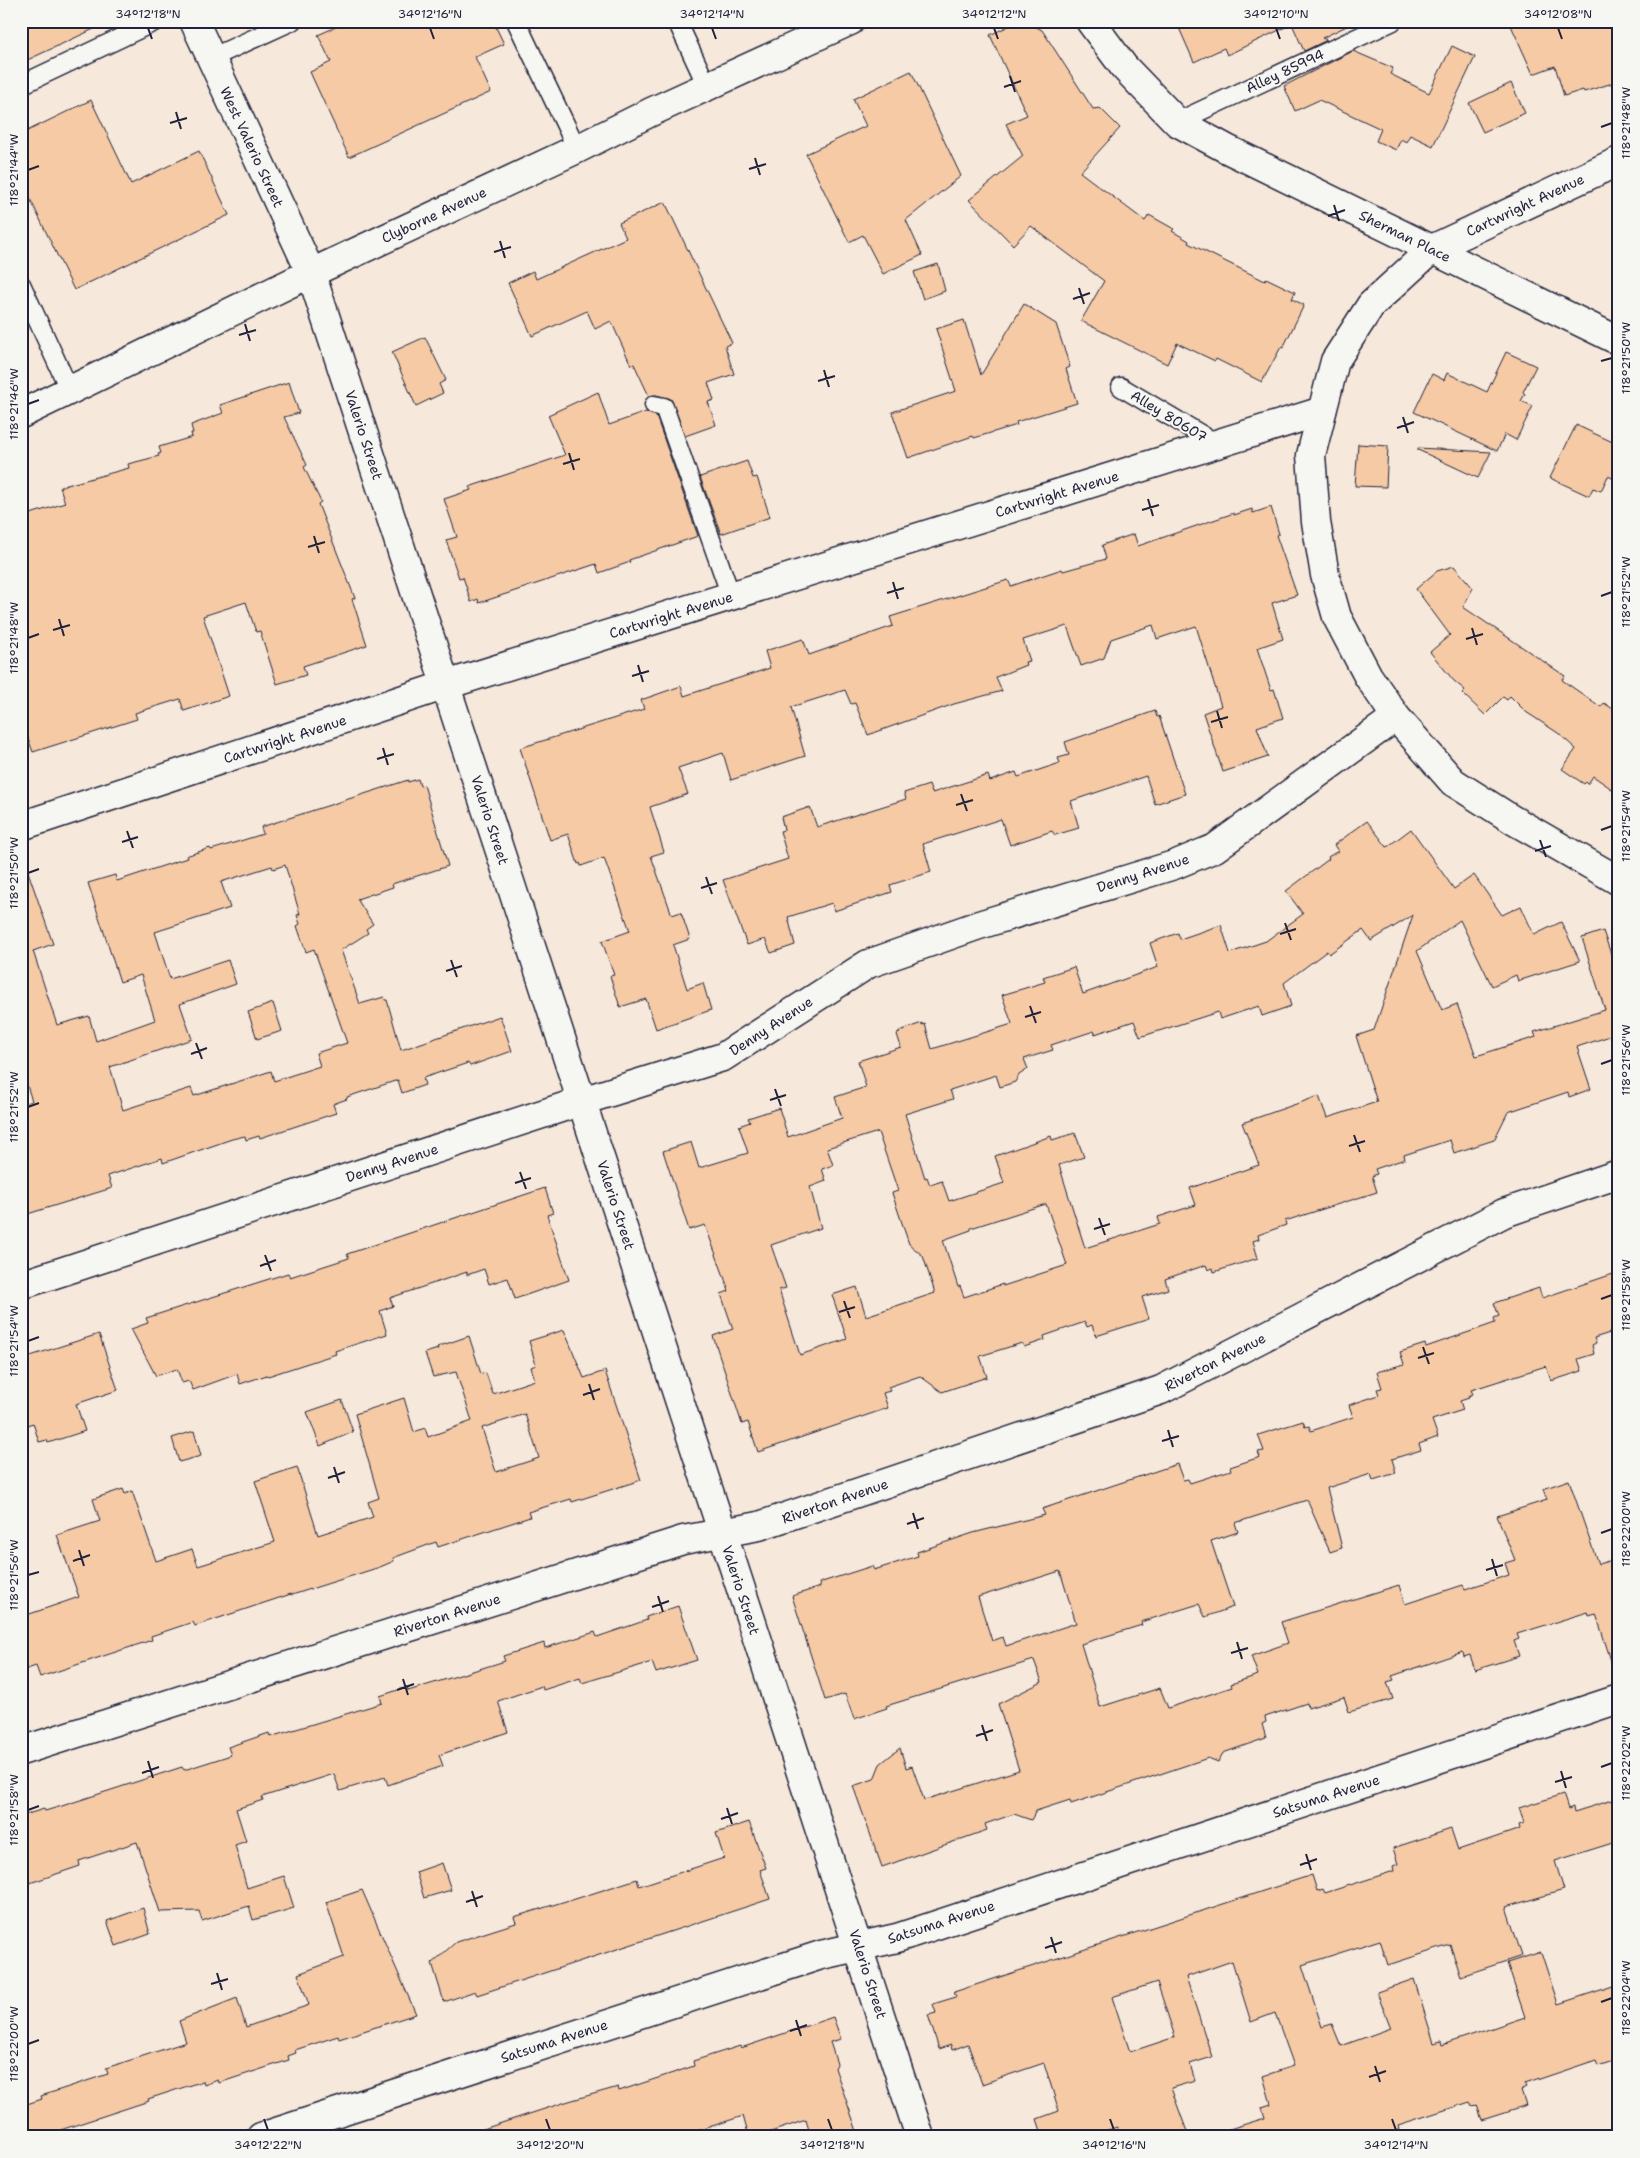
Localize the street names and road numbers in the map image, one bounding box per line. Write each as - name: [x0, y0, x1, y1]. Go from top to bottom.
- street label: Alley 85994: [1243, 45, 1327, 97]
- street label: West Valerio Street: [216, 84, 288, 210]
- street label: Cartwright Avenue: [1463, 170, 1587, 240]
- street label: Clyborne Avenue: [379, 183, 489, 247]
- street label: Sherman Place: [1356, 206, 1454, 266]
- street label: Alley 80607: [1127, 386, 1211, 446]
- street label: Valerio Street: [341, 388, 387, 482]
- street label: Cartwright Avenue: [993, 467, 1121, 521]
- street label: Cartwright Avenue: [607, 588, 735, 642]
- street label: Cartwright Avenue: [221, 711, 349, 767]
- street label: Valerio Street: [467, 773, 513, 867]
- street label: Denny Avenue: [1095, 850, 1192, 896]
- street label: Denny Avenue: [726, 992, 816, 1060]
- street label: Denny Avenue: [344, 1140, 441, 1186]
- street label: Valerio Street: [593, 1158, 639, 1252]
- street label: Riverton Avenue: [1161, 1329, 1269, 1395]
- street label: Riverton Avenue: [779, 1474, 891, 1528]
- street label: Valerio Street: [718, 1543, 764, 1637]
- street label: Riverton Avenue: [391, 1589, 503, 1641]
- street label: Satsuma Avenue: [1270, 1770, 1382, 1822]
- street label: Satsuma Avenue: [885, 1896, 997, 1948]
- street label: Valerio Street: [845, 1927, 891, 2021]
- street label: Satsuma Avenue: [498, 2015, 610, 2067]

